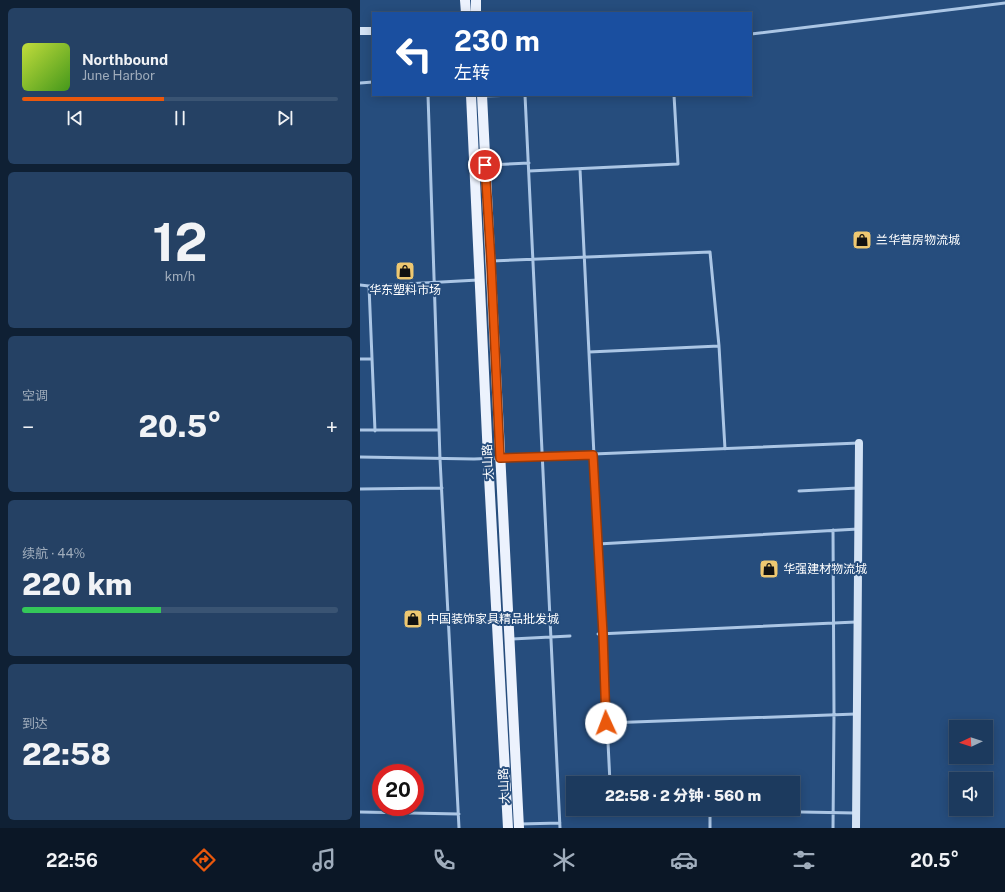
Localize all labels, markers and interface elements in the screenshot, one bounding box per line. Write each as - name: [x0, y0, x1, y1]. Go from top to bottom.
- text: 230 m: [454, 24, 540, 57]
- icon: left: [388, 28, 440, 80]
- text: Northbound: [82, 51, 168, 68]
- text: 左转: [454, 62, 490, 83]
- text: June Harbor: [82, 68, 155, 83]
- icon: previous: [64, 107, 86, 129]
- icon: pause: [169, 107, 191, 129]
- icon: next: [274, 107, 296, 129]
- pin: [468, 148, 502, 182]
- icon: arrive: [474, 154, 496, 176]
- text: 12: [152, 212, 208, 273]
- shop icon: 兰华营房物流城: [851, 229, 873, 251]
- place label: 兰华营房物流城: [876, 233, 960, 247]
- shop icon: 华东塑料市场: [394, 260, 416, 282]
- text: km/h: [165, 269, 195, 284]
- place label: 华东塑料市场: [369, 283, 441, 297]
- text: 空调: [22, 388, 48, 403]
- text: 20.5°: [138, 408, 222, 444]
- text: −: [22, 414, 34, 440]
- text: +: [326, 414, 338, 440]
- street label: 大山路: [480, 444, 496, 480]
- text: 续航 · 44%: [22, 546, 85, 561]
- shop icon: 华强建材物流城: [758, 558, 780, 580]
- place label: 华强建材物流城: [783, 562, 867, 576]
- text: 220 km: [22, 566, 132, 602]
- shop icon: 中国装饰家具精品批发城: [402, 608, 424, 630]
- place label: 中国装饰家具精品批发城: [427, 612, 559, 626]
- position arrow: [585, 702, 627, 744]
- text: 到达: [22, 716, 48, 731]
- north arrow: [949, 720, 993, 764]
- map controls: [949, 720, 993, 816]
- text: 22:58: [22, 736, 111, 772]
- speed limit sign: 20: [372, 764, 424, 816]
- street label: 大山路: [496, 768, 512, 804]
- button: sound: [949, 772, 993, 816]
- text: 22:58 · 2 分钟 · 560 m: [605, 787, 761, 804]
- icon: directions: [190, 846, 218, 874]
- icon: music: [310, 846, 338, 874]
- icon: phone: [430, 846, 458, 874]
- icon: climate: [550, 846, 578, 874]
- icon: car: [670, 846, 698, 874]
- icon: filters: [790, 846, 818, 874]
- text: 22:56: [46, 850, 98, 871]
- text: 20.5°: [910, 850, 959, 871]

